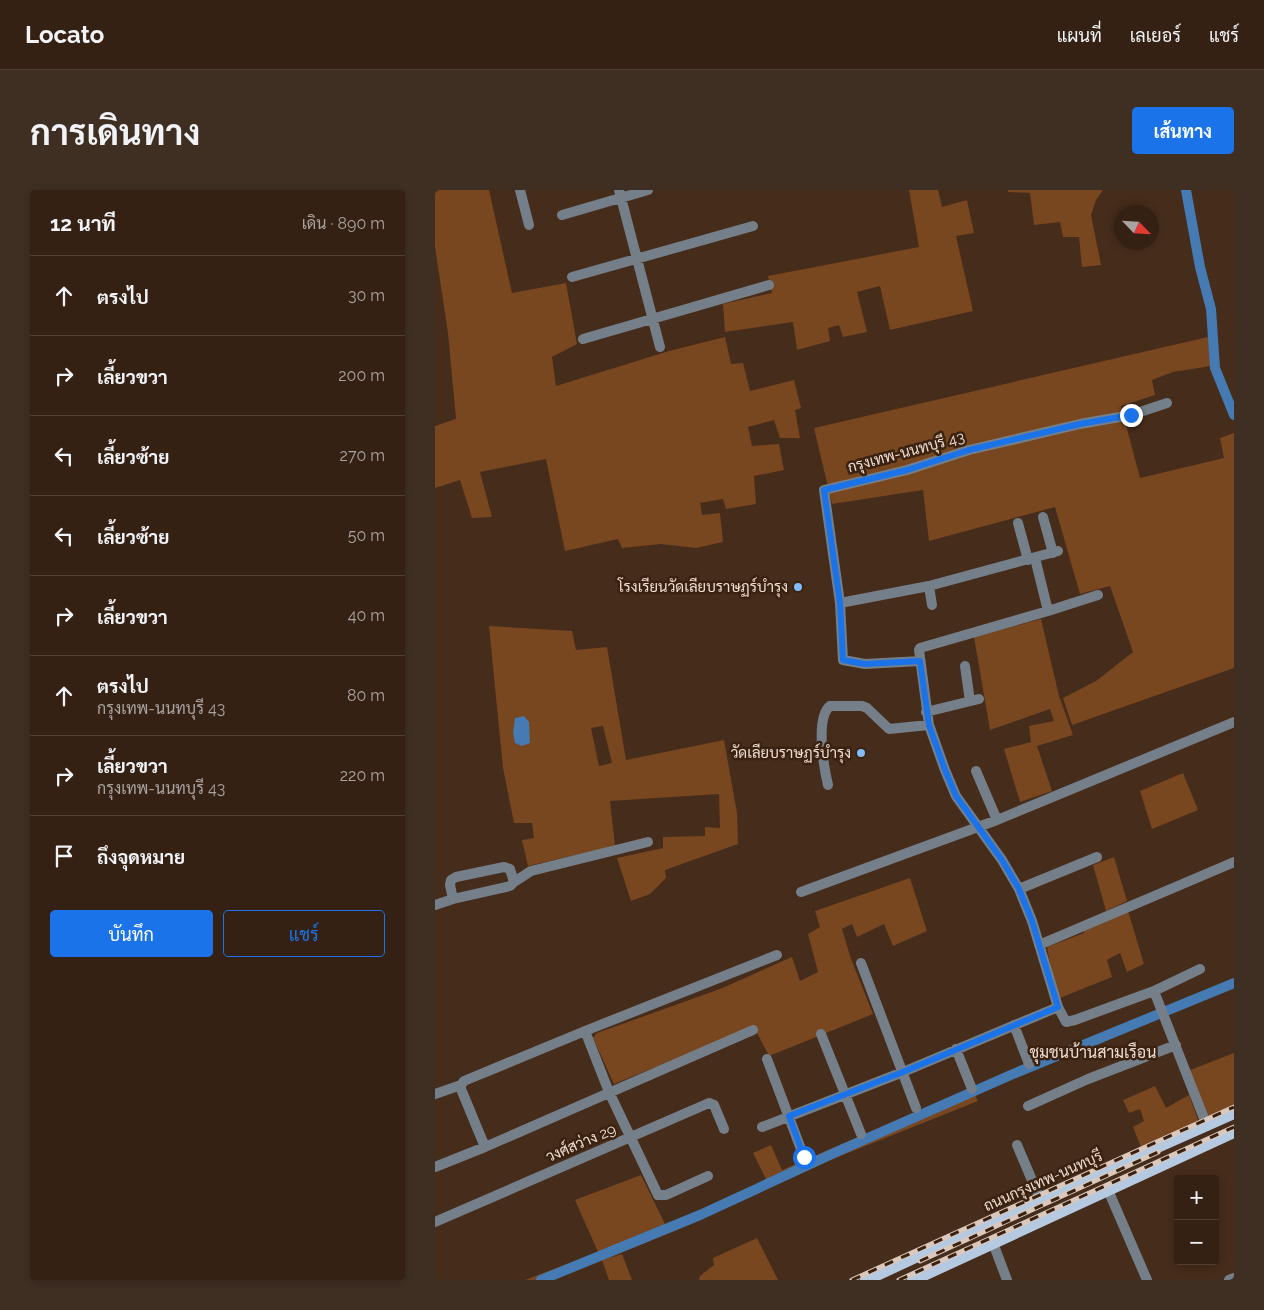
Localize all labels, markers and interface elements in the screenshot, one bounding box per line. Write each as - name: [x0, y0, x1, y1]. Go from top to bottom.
- text: Locato: [25, 20, 104, 49]
- text: แผนที่: [1057, 25, 1102, 46]
- text: เลเยอร์: [1130, 25, 1181, 46]
- text: แชร์: [1209, 25, 1239, 46]
- button: เส้นทาง: [1132, 107, 1234, 154]
- text: การเดินทาง: [30, 112, 200, 153]
- north arrow: [1114, 205, 1159, 250]
- text: 12 นาที: [50, 211, 116, 236]
- text: เดิน · 890 m: [302, 214, 385, 233]
- icon: ahead: [50, 282, 78, 310]
- text: ตรงไป: [97, 286, 149, 308]
- text: 30 m: [348, 286, 385, 305]
- icon: right: [50, 362, 78, 390]
- text: เลี้ยวขวา: [97, 366, 168, 388]
- text: 200 m: [338, 366, 385, 385]
- route end: [1120, 404, 1143, 427]
- street label: กรุงเทพ-นนทบุรี 43: [845, 427, 967, 478]
- icon: left: [50, 442, 78, 470]
- text: เลี้ยวซ้าย: [97, 446, 169, 468]
- text: 270 m: [340, 446, 385, 465]
- icon: left: [50, 522, 78, 550]
- text: เลี้ยวซ้าย: [97, 526, 169, 548]
- text: 50 m: [348, 526, 385, 545]
- place label: โรงเรียนวัดเลียบราษฏร์บำรุง: [617, 577, 788, 598]
- marker: โรงเรียนวัดเลียบราษฏร์บำรุง: [792, 581, 804, 593]
- icon: right: [50, 602, 78, 630]
- text: เลี้ยวขวา: [97, 606, 168, 628]
- text: 40 m: [348, 606, 385, 625]
- text: ตรงไป: [97, 675, 149, 697]
- icon: ahead: [50, 682, 78, 710]
- text: 80 m: [347, 686, 385, 705]
- text: กรุงเทพ-นนทบุรี 43: [97, 699, 225, 718]
- place label: วัดเลียบราษฏร์บำรุง: [731, 743, 851, 764]
- marker: วัดเลียบราษฏร์บำรุง: [855, 747, 867, 759]
- text: เลี้ยวขวา: [97, 755, 168, 777]
- icon: right: [50, 762, 78, 790]
- text: 220 m: [340, 766, 385, 785]
- text: กรุงเทพ-นนทบุรี 43: [97, 779, 225, 798]
- icon: arrive: [50, 842, 78, 870]
- text: ถึงจุดหมาย: [97, 846, 185, 868]
- button: บันทึก: [50, 910, 213, 957]
- button: แชร์: [223, 910, 385, 957]
- district label: ชุมชนบ้านสามเรือน: [1030, 1042, 1156, 1064]
- street label: วงศ์สว่าง 29: [543, 1119, 619, 1166]
- route start: [793, 1146, 816, 1169]
- street label: ถนนกรุงเทพ-นนทบุรี: [980, 1146, 1106, 1217]
- map controls: [1174, 1175, 1219, 1265]
- button: +: [1174, 1175, 1219, 1220]
- button: −: [1174, 1220, 1219, 1265]

